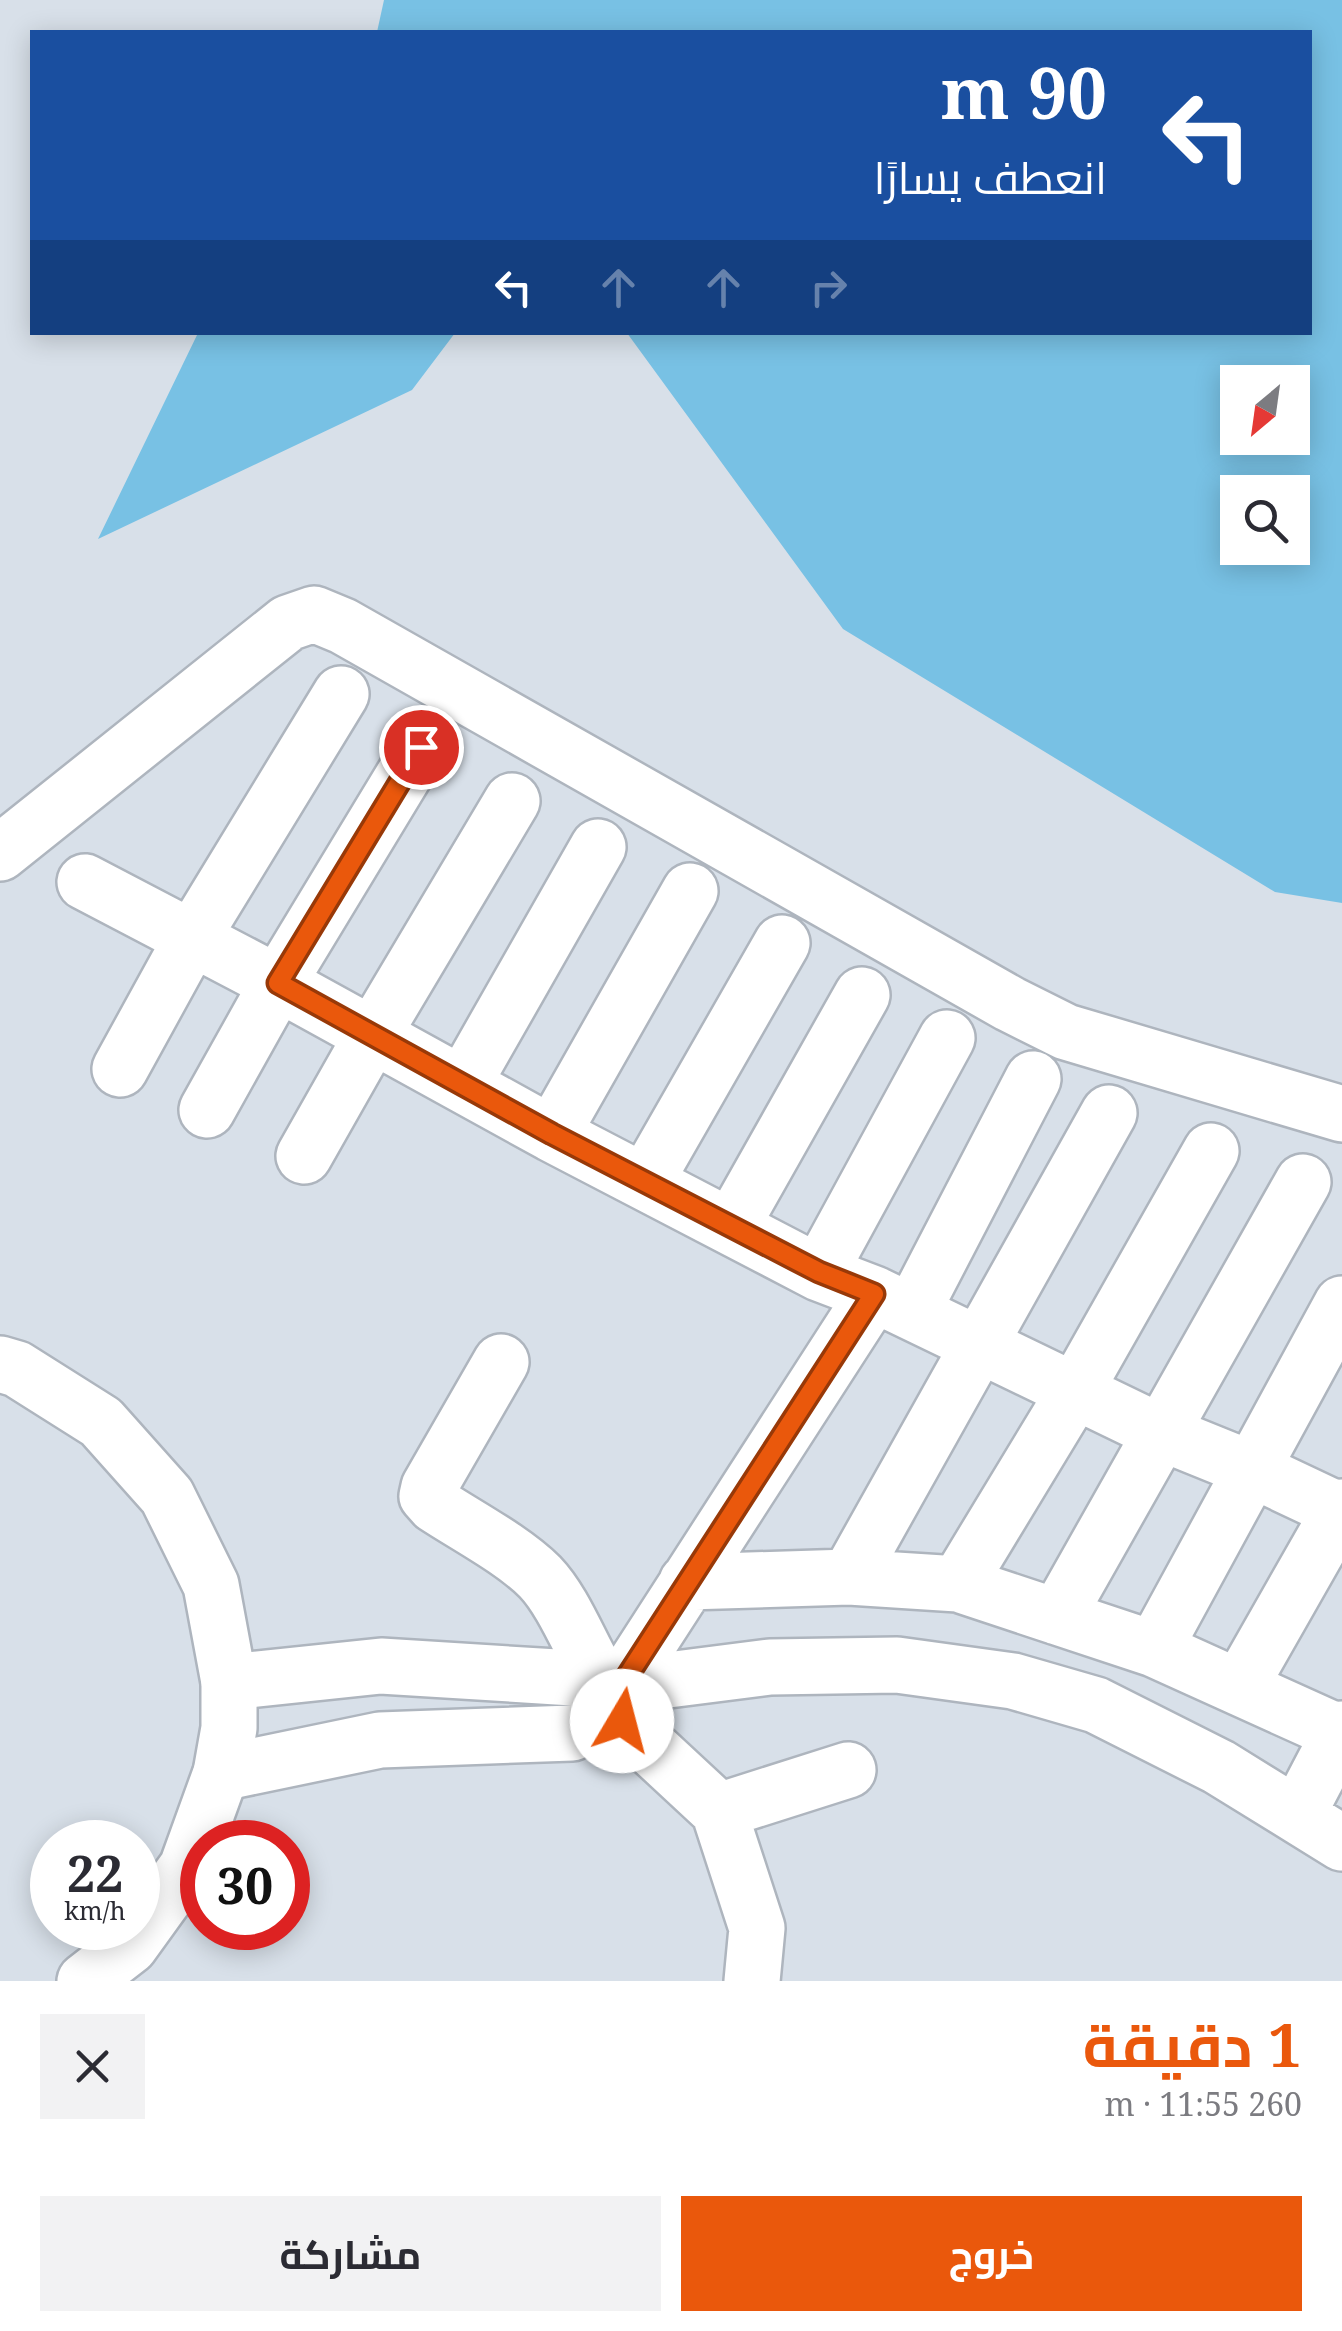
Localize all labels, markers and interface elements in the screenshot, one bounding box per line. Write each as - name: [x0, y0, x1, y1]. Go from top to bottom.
- text: 90 m: [941, 44, 1107, 140]
- icon: left: [1142, 70, 1272, 200]
- text: انعطف يسارًا: [873, 146, 1107, 207]
- icon: left: [486, 260, 541, 315]
- icon: ahead: [591, 260, 646, 315]
- icon: ahead: [696, 260, 751, 315]
- icon: right: [801, 260, 856, 315]
- north arrow: [1220, 365, 1310, 455]
- map controls: [1220, 365, 1310, 565]
- button: search: [1220, 475, 1310, 565]
- pin: [379, 705, 464, 790]
- icon: arrive: [394, 720, 449, 775]
- position arrow: [570, 1669, 674, 1773]
- speed limit sign: 30: [180, 1820, 310, 1950]
- text: 22: [67, 1839, 123, 1907]
- text: km/h: [64, 1893, 126, 1927]
- text: 1 دقيقة: [1083, 2003, 1302, 2085]
- button: close: [40, 2014, 145, 2119]
- text: 260 m · 11:55: [1104, 2082, 1302, 2125]
- button: مشاركة: [40, 2196, 661, 2311]
- button: خروج: [681, 2196, 1302, 2311]

